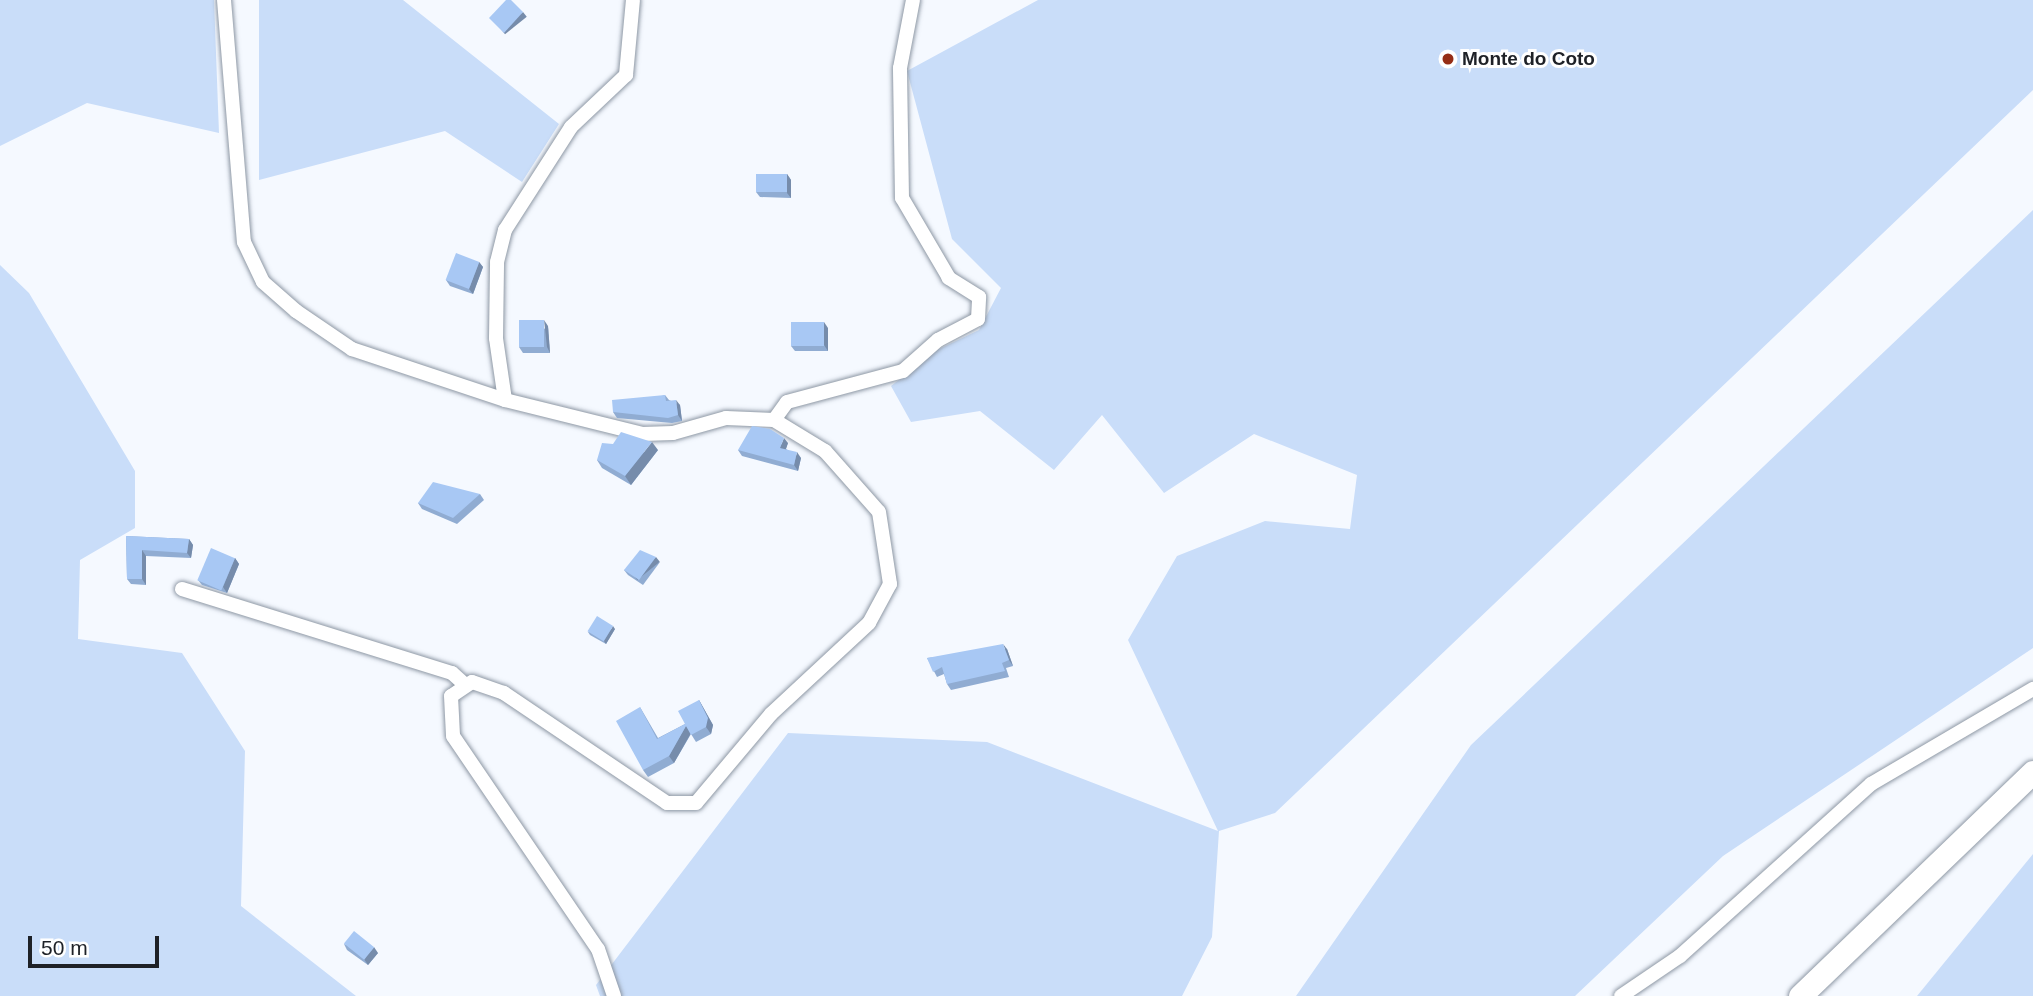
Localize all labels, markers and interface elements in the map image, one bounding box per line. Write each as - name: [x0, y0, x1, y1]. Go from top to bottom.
- place label: Monte do Coto: [1462, 48, 1595, 70]
- marker: Monte do Coto: [1440, 51, 1456, 67]
- scale bar: [32, 922, 163, 966]
- text: 50 m: [41, 936, 88, 959]

